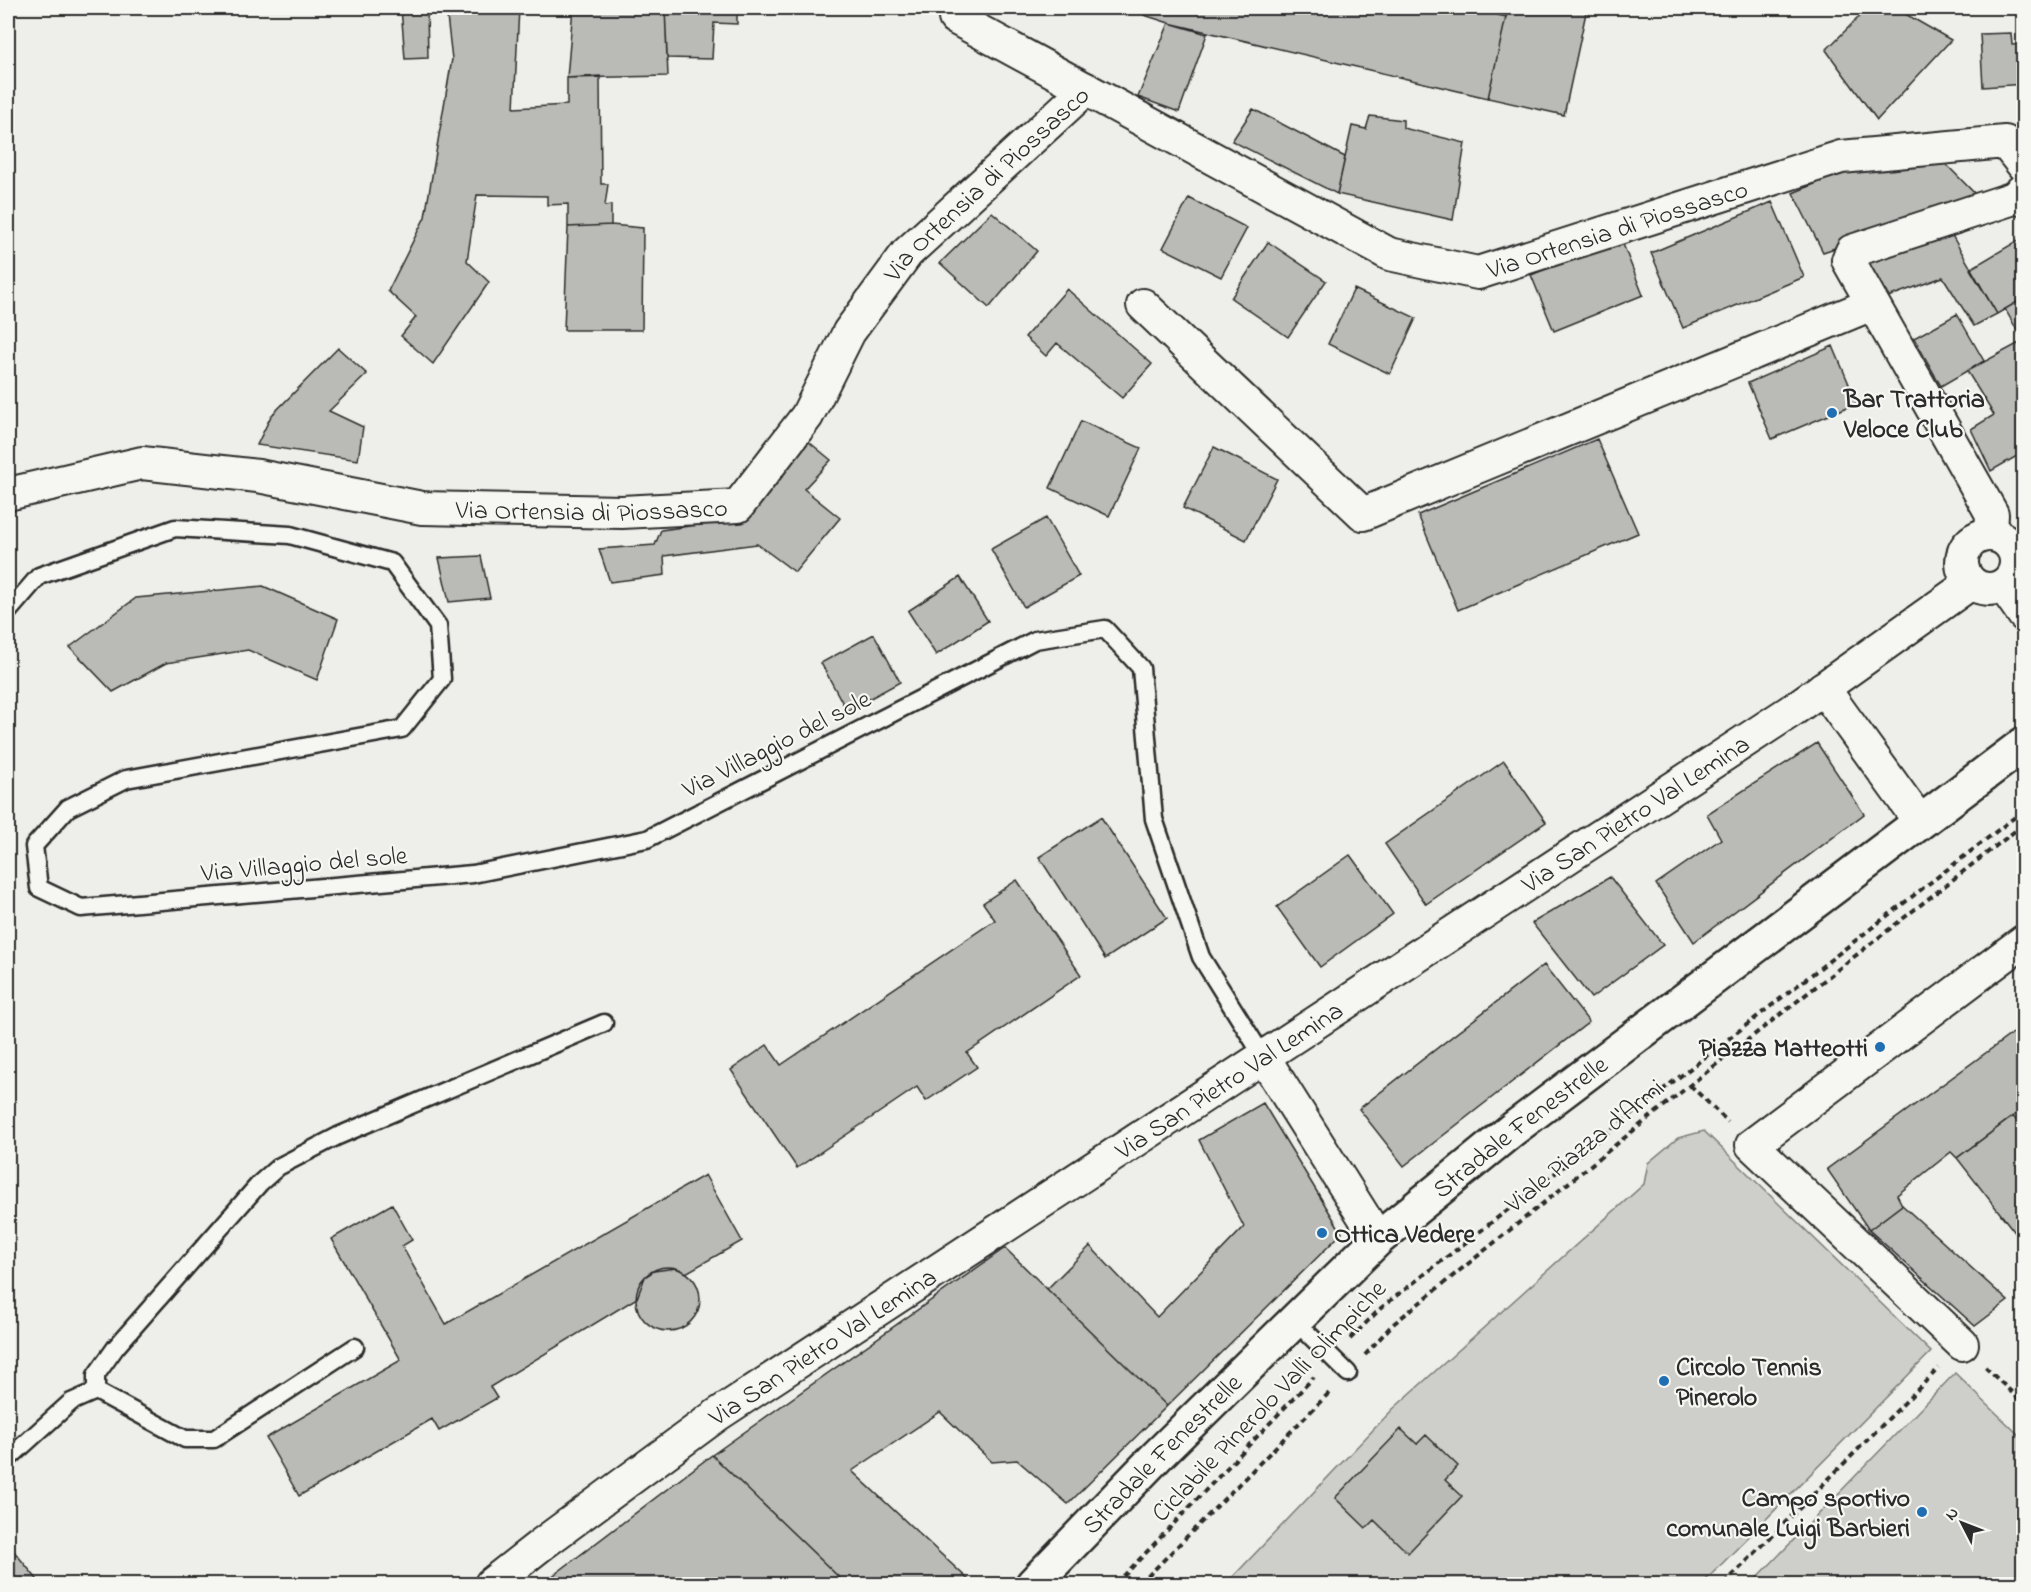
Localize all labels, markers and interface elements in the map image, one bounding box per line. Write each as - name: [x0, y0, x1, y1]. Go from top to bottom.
- street label: Via Ortensia di Piossasco: [875, 78, 1100, 292]
- street label: Via Ortensia di Piossasco: [1482, 172, 1753, 291]
- place label: Bar Trattoria Veloce Club: [1843, 382, 1985, 450]
- marker: Bar Trattoria Veloce Club: [1825, 406, 1839, 420]
- street label: Via Ortensia di Piossasco: [454, 491, 729, 534]
- street label: Via Villaggio del sole: [676, 682, 878, 810]
- street label: Via San Pietro Val Lemina: [1514, 727, 1758, 905]
- street label: Via Villaggio del sole: [199, 838, 409, 894]
- street label: Via San Pietro Val Lemina: [1108, 993, 1352, 1171]
- place label: Piazza Matteotti: [1699, 1031, 1868, 1069]
- marker: Piazza Matteotti: [1873, 1040, 1887, 1054]
- street label: Stradale Fenestrelle: [1425, 1048, 1617, 1209]
- street label: Viale Piazza d'Armi: [1497, 1071, 1674, 1224]
- place label: Ottica Vedere: [1334, 1217, 1477, 1255]
- marker: Ottica Vedere: [1315, 1226, 1329, 1240]
- street label: Via San Pietro Val Lemina: [701, 1260, 945, 1438]
- street label: Ciclabile Pinerolo Valli Olimpiche: [1144, 1272, 1397, 1532]
- place label: Circolo Tennis Pinerolo: [1676, 1350, 1822, 1418]
- street label: Stradale Fenestrelle: [1074, 1366, 1252, 1545]
- marker: Circolo Tennis Pinerolo: [1657, 1374, 1671, 1388]
- place label: Campo sportivo comunale Luigi Barbieri: [1666, 1481, 1910, 1550]
- north arrow: [1932, 1493, 1992, 1553]
- text: N: [1940, 1502, 1965, 1526]
- marker: Campo sportivo comunale Luigi Barbieri: [1915, 1505, 1929, 1519]

